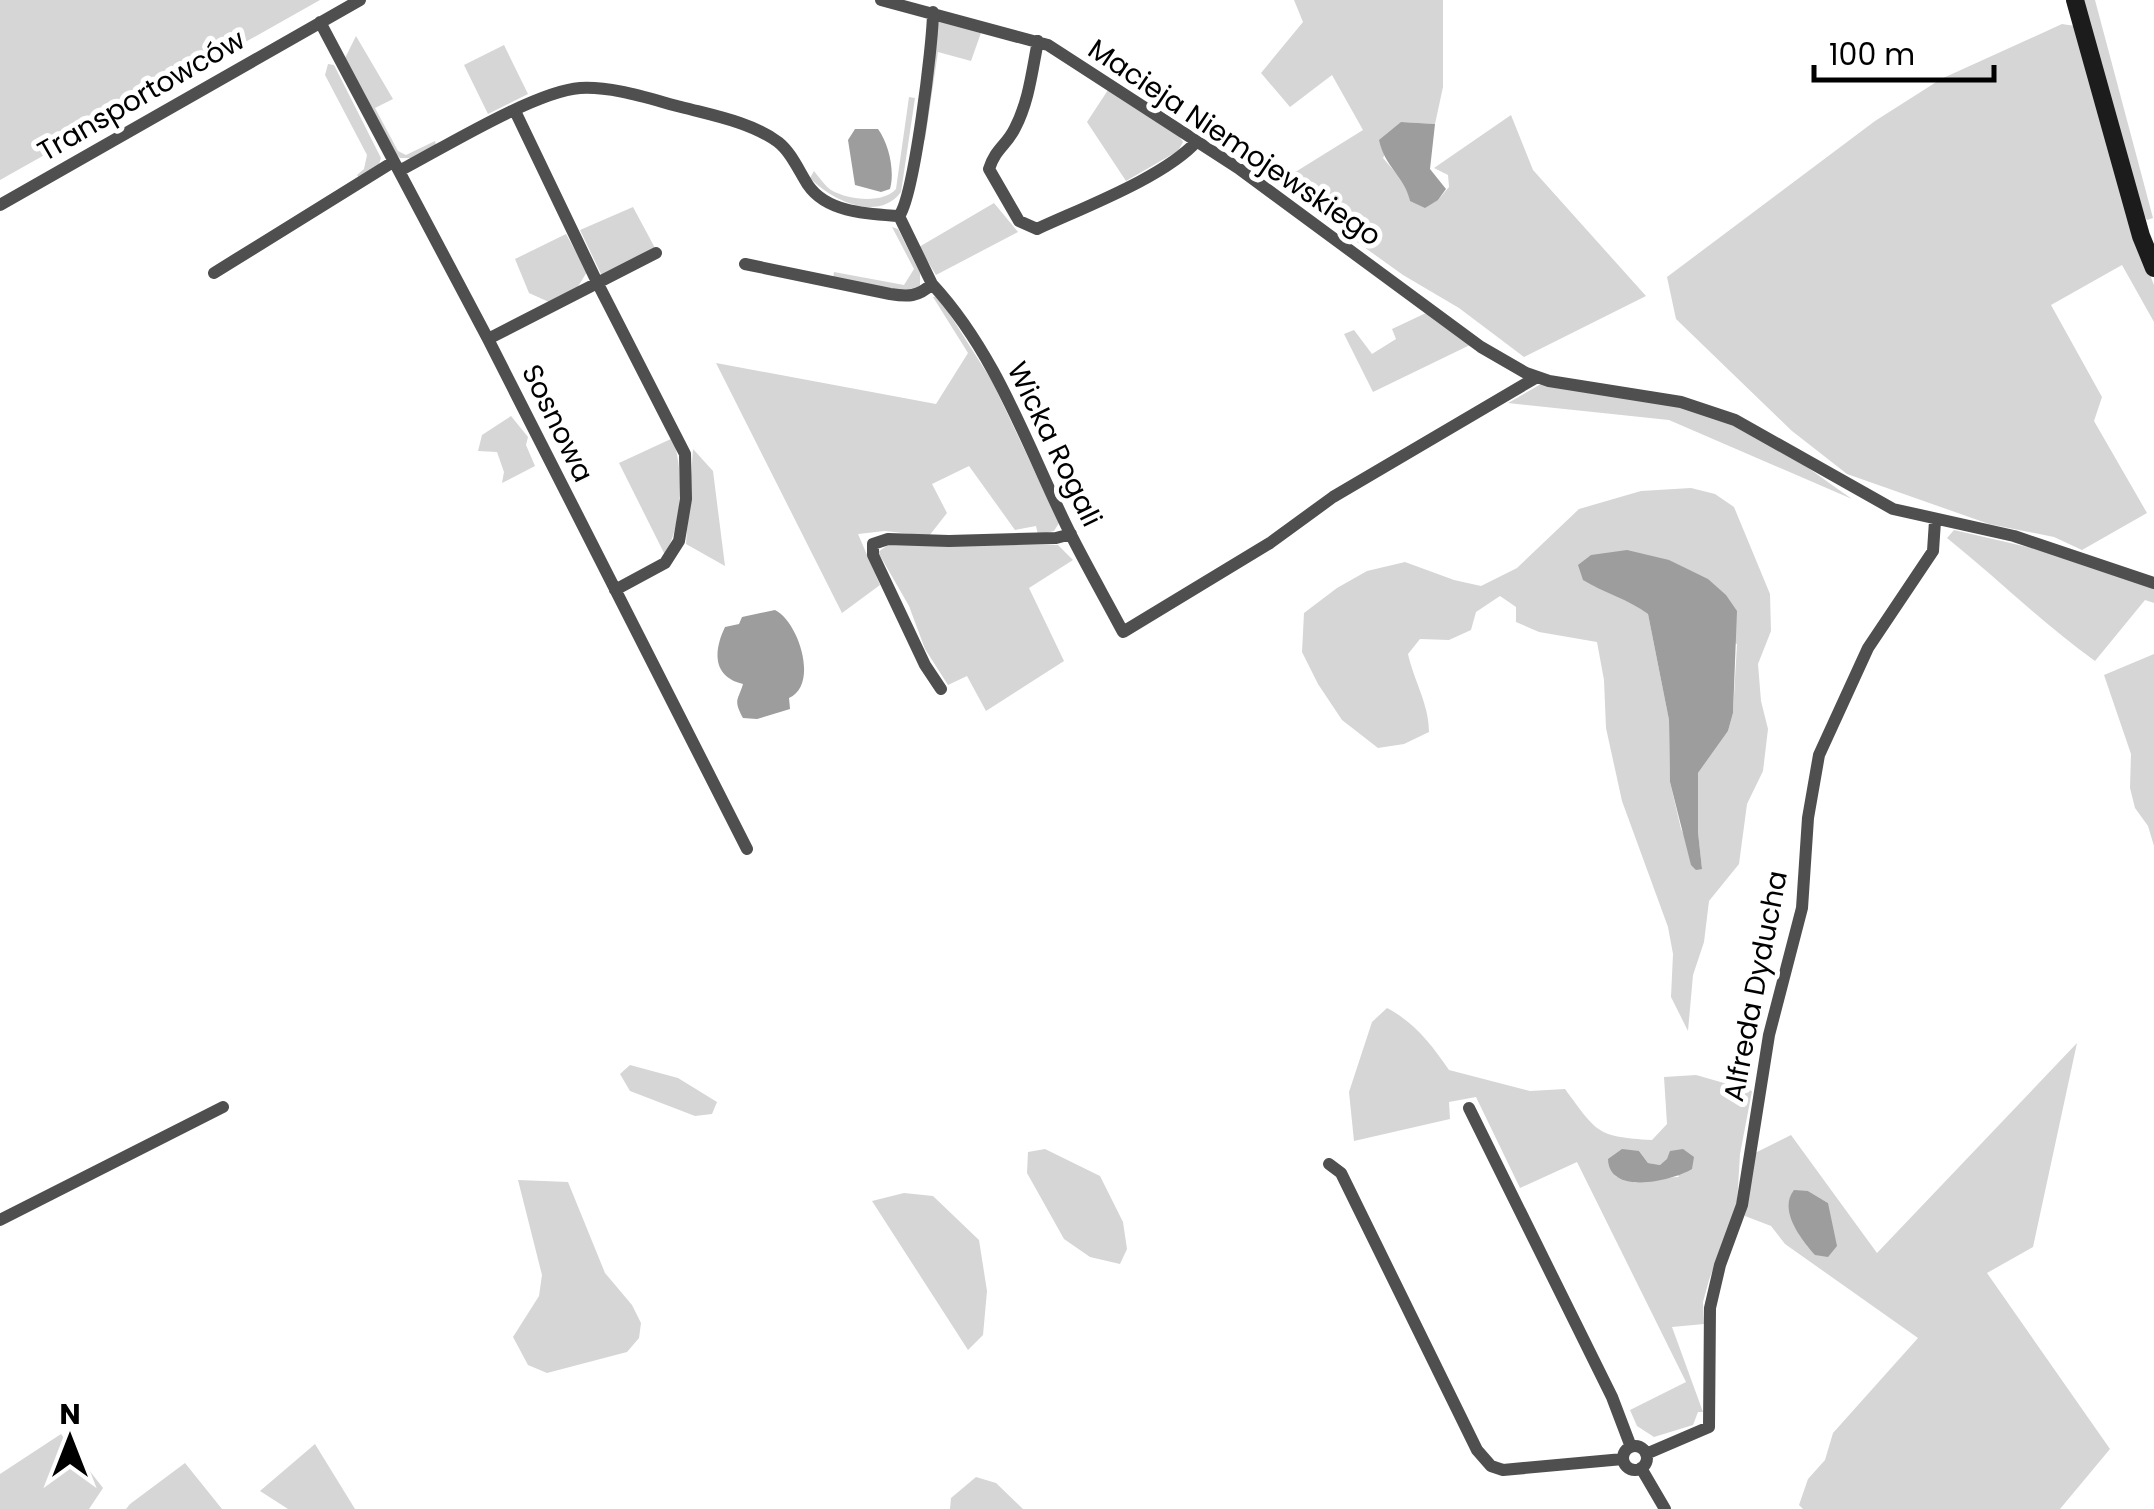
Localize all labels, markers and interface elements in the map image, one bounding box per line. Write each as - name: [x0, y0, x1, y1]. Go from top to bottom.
- street label: Transportowców: [30, 20, 252, 171]
- scale bar: [1814, 20, 1994, 82]
- street label: Macieja Niemojewskiego: [1081, 30, 1389, 255]
- text: 100 m: [1829, 33, 1915, 76]
- street label: Wicka Rogali: [998, 355, 1111, 533]
- street label: Sosnowa: [512, 358, 603, 489]
- street label: Alfreda Dyducha: [1714, 867, 1797, 1105]
- north arrow: [20, 1389, 120, 1489]
- text: N: [59, 1395, 81, 1434]

